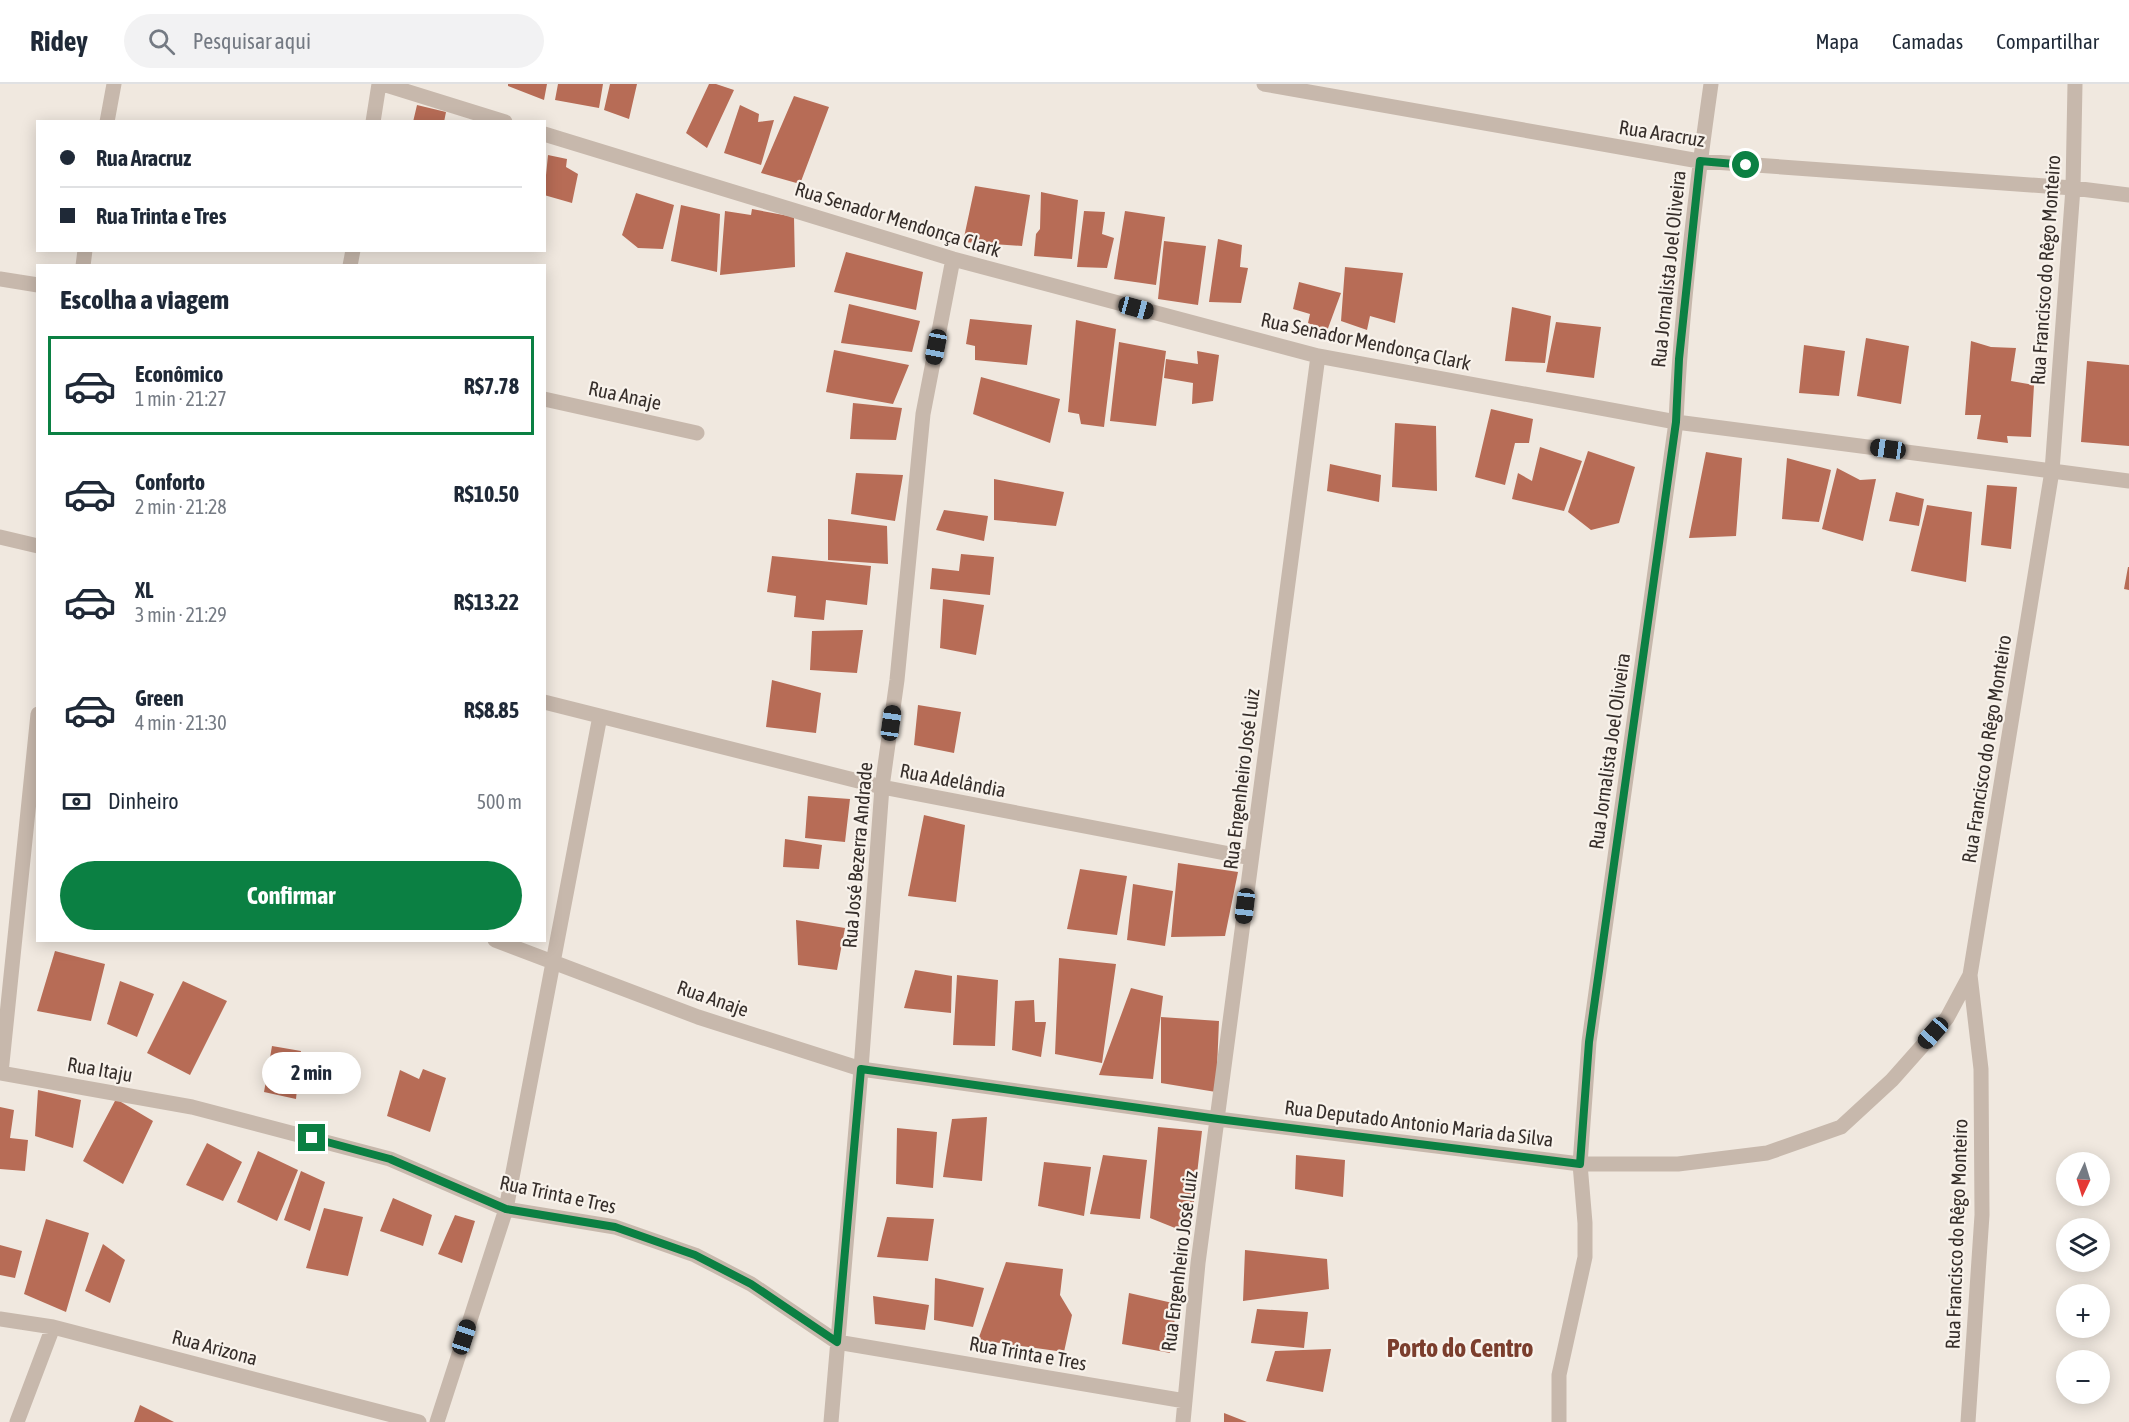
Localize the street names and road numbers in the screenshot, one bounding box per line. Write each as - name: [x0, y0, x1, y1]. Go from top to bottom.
- street label: Rua Aracruz: [1617, 115, 1707, 151]
- street label: Rua Francisco do Rêgo Monteiro: [2025, 154, 2065, 386]
- street label: Rua Jornalista Joel Oliveira: [1646, 169, 1690, 369]
- street label: Rua Senador Mendonça Clark: [792, 177, 1004, 261]
- street label: Rua Senador Mendonça Clark: [1259, 307, 1473, 375]
- street label: Rua Anaje: [586, 376, 664, 414]
- street label: Rua Francisco do Rêgo Monteiro: [1957, 633, 2015, 865]
- street label: Rua Jornalista Joel Oliveira: [1584, 651, 1634, 851]
- street label: Rua Engenheiro José Luiz: [1218, 687, 1264, 871]
- street label: Rua Adelândia: [898, 758, 1008, 802]
- street label: Rua José Bezerra Andrade: [837, 761, 877, 949]
- street label: Rua Anaje: [674, 975, 752, 1021]
- street label: Rua Itaju: [65, 1052, 135, 1086]
- street label: Rua Deputado Antonio Maria da Silva: [1283, 1095, 1555, 1151]
- street label: Rua Francisco do Rêgo Monteiro: [1940, 1118, 1972, 1350]
- street label: Rua Engenheiro José Luiz: [1156, 1169, 1202, 1353]
- street label: Rua Trinta e Tres: [498, 1170, 618, 1218]
- street label: Rua Arizona: [170, 1325, 260, 1369]
- street label: Rua Trinta e Tres: [968, 1331, 1088, 1375]

